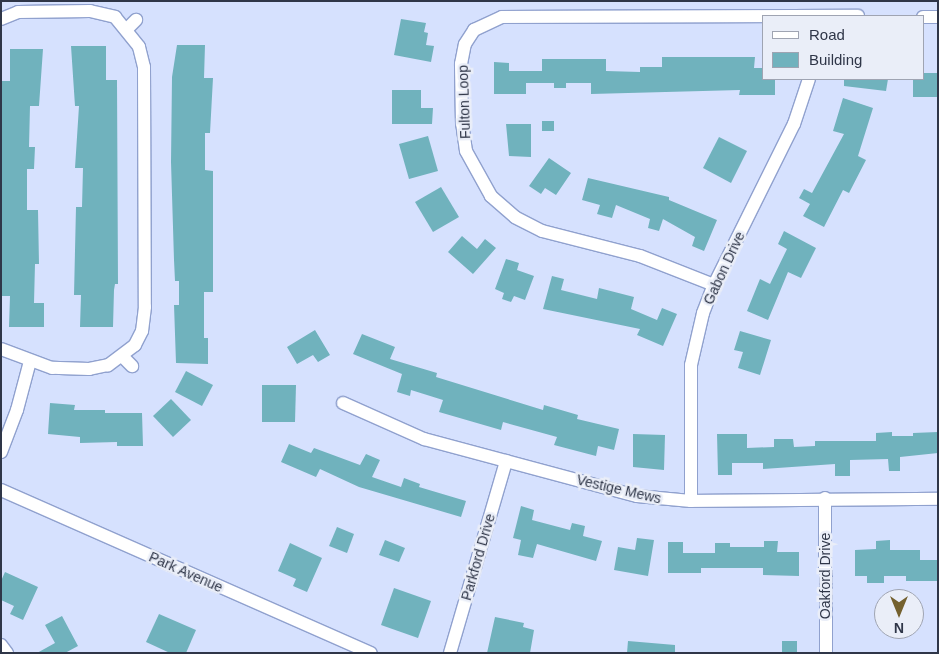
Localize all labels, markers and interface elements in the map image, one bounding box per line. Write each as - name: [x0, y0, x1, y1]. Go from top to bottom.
- legend: [762, 15, 924, 80]
- text: Road: [809, 26, 845, 43]
- text: Building: [809, 51, 862, 68]
- street label: Fulton Loop: [454, 65, 474, 139]
- street label: Gabon Drive: [700, 229, 748, 307]
- street label: Vestige Mews: [575, 471, 663, 507]
- street label: Parkford Drive: [458, 512, 498, 602]
- street label: Oakford Drive: [817, 533, 833, 619]
- street label: Park Avenue: [146, 548, 226, 596]
- north arrow: [874, 589, 924, 639]
- text: N: [894, 620, 904, 636]

